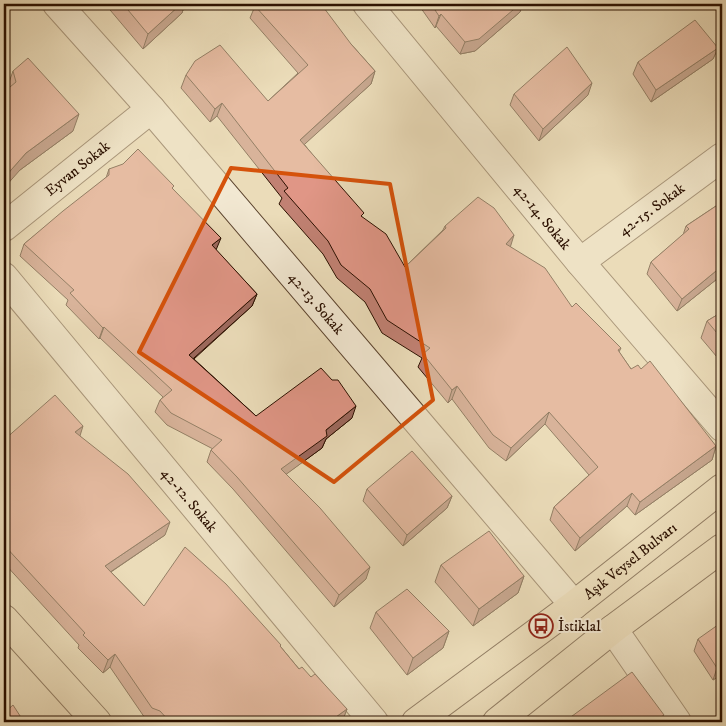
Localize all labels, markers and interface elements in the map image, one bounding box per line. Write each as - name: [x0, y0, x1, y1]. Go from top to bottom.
- street label: Eyvan Sokak: [41, 136, 114, 200]
- street label: 42-15. Sokak: [615, 178, 689, 240]
- street label: 42-14. Sokak: [510, 180, 576, 254]
- street label: 42-13. Sokak: [284, 268, 349, 339]
- street label: 42-12. Sokak: [157, 464, 222, 537]
- street label: Aşık Veysel Bulvarı: [580, 518, 681, 603]
- bus stop icon: İstiklal: [528, 613, 554, 639]
- place label: İstiklal: [558, 617, 601, 636]

